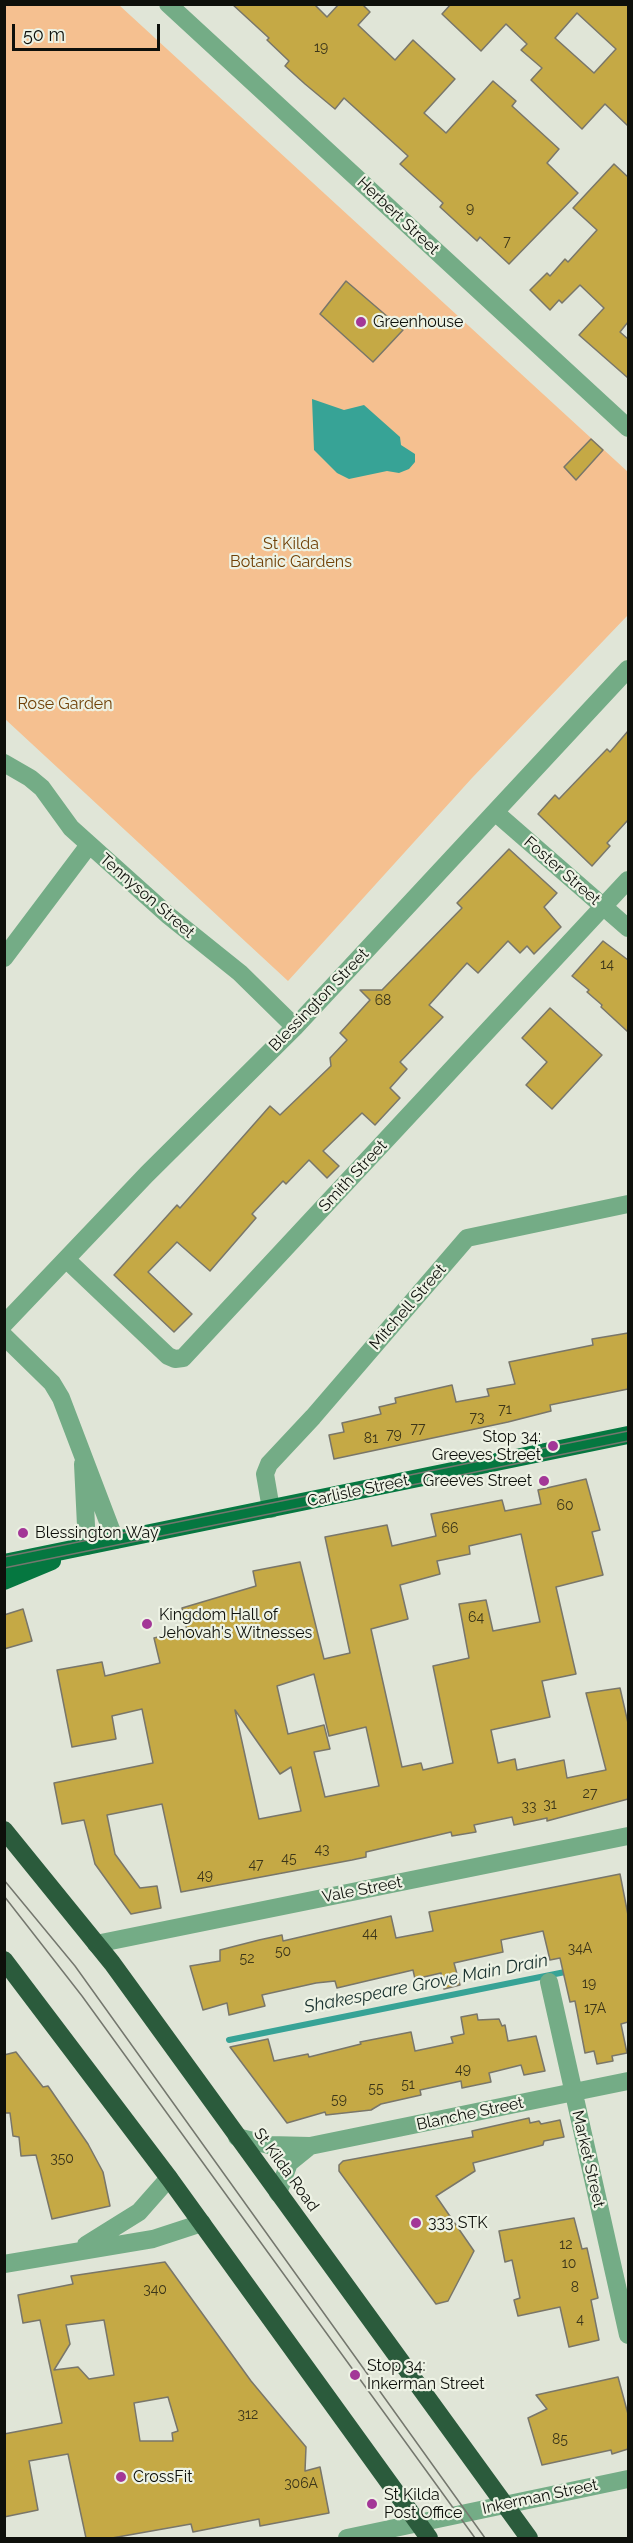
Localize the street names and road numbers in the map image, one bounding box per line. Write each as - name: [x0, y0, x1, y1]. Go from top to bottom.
- street label: Herbert Street: [353, 173, 443, 259]
- street label: Foster Street: [520, 833, 604, 909]
- street label: Tennyson Street: [96, 850, 198, 942]
- street label: Blessington Street: [265, 945, 373, 1055]
- street label: Smith Street: [315, 1136, 391, 1216]
- street label: Mitchell Street: [366, 1260, 450, 1354]
- street label: Carlisle Street: [306, 1471, 410, 1511]
- street label: Vale Street: [320, 1873, 404, 1907]
- street label: Blanche Street: [415, 2093, 525, 2135]
- street label: Market Street: [567, 2108, 609, 2210]
- street label: St Kilda Road: [249, 2125, 323, 2215]
- street label: Inkerman Street: [481, 2475, 599, 2519]

